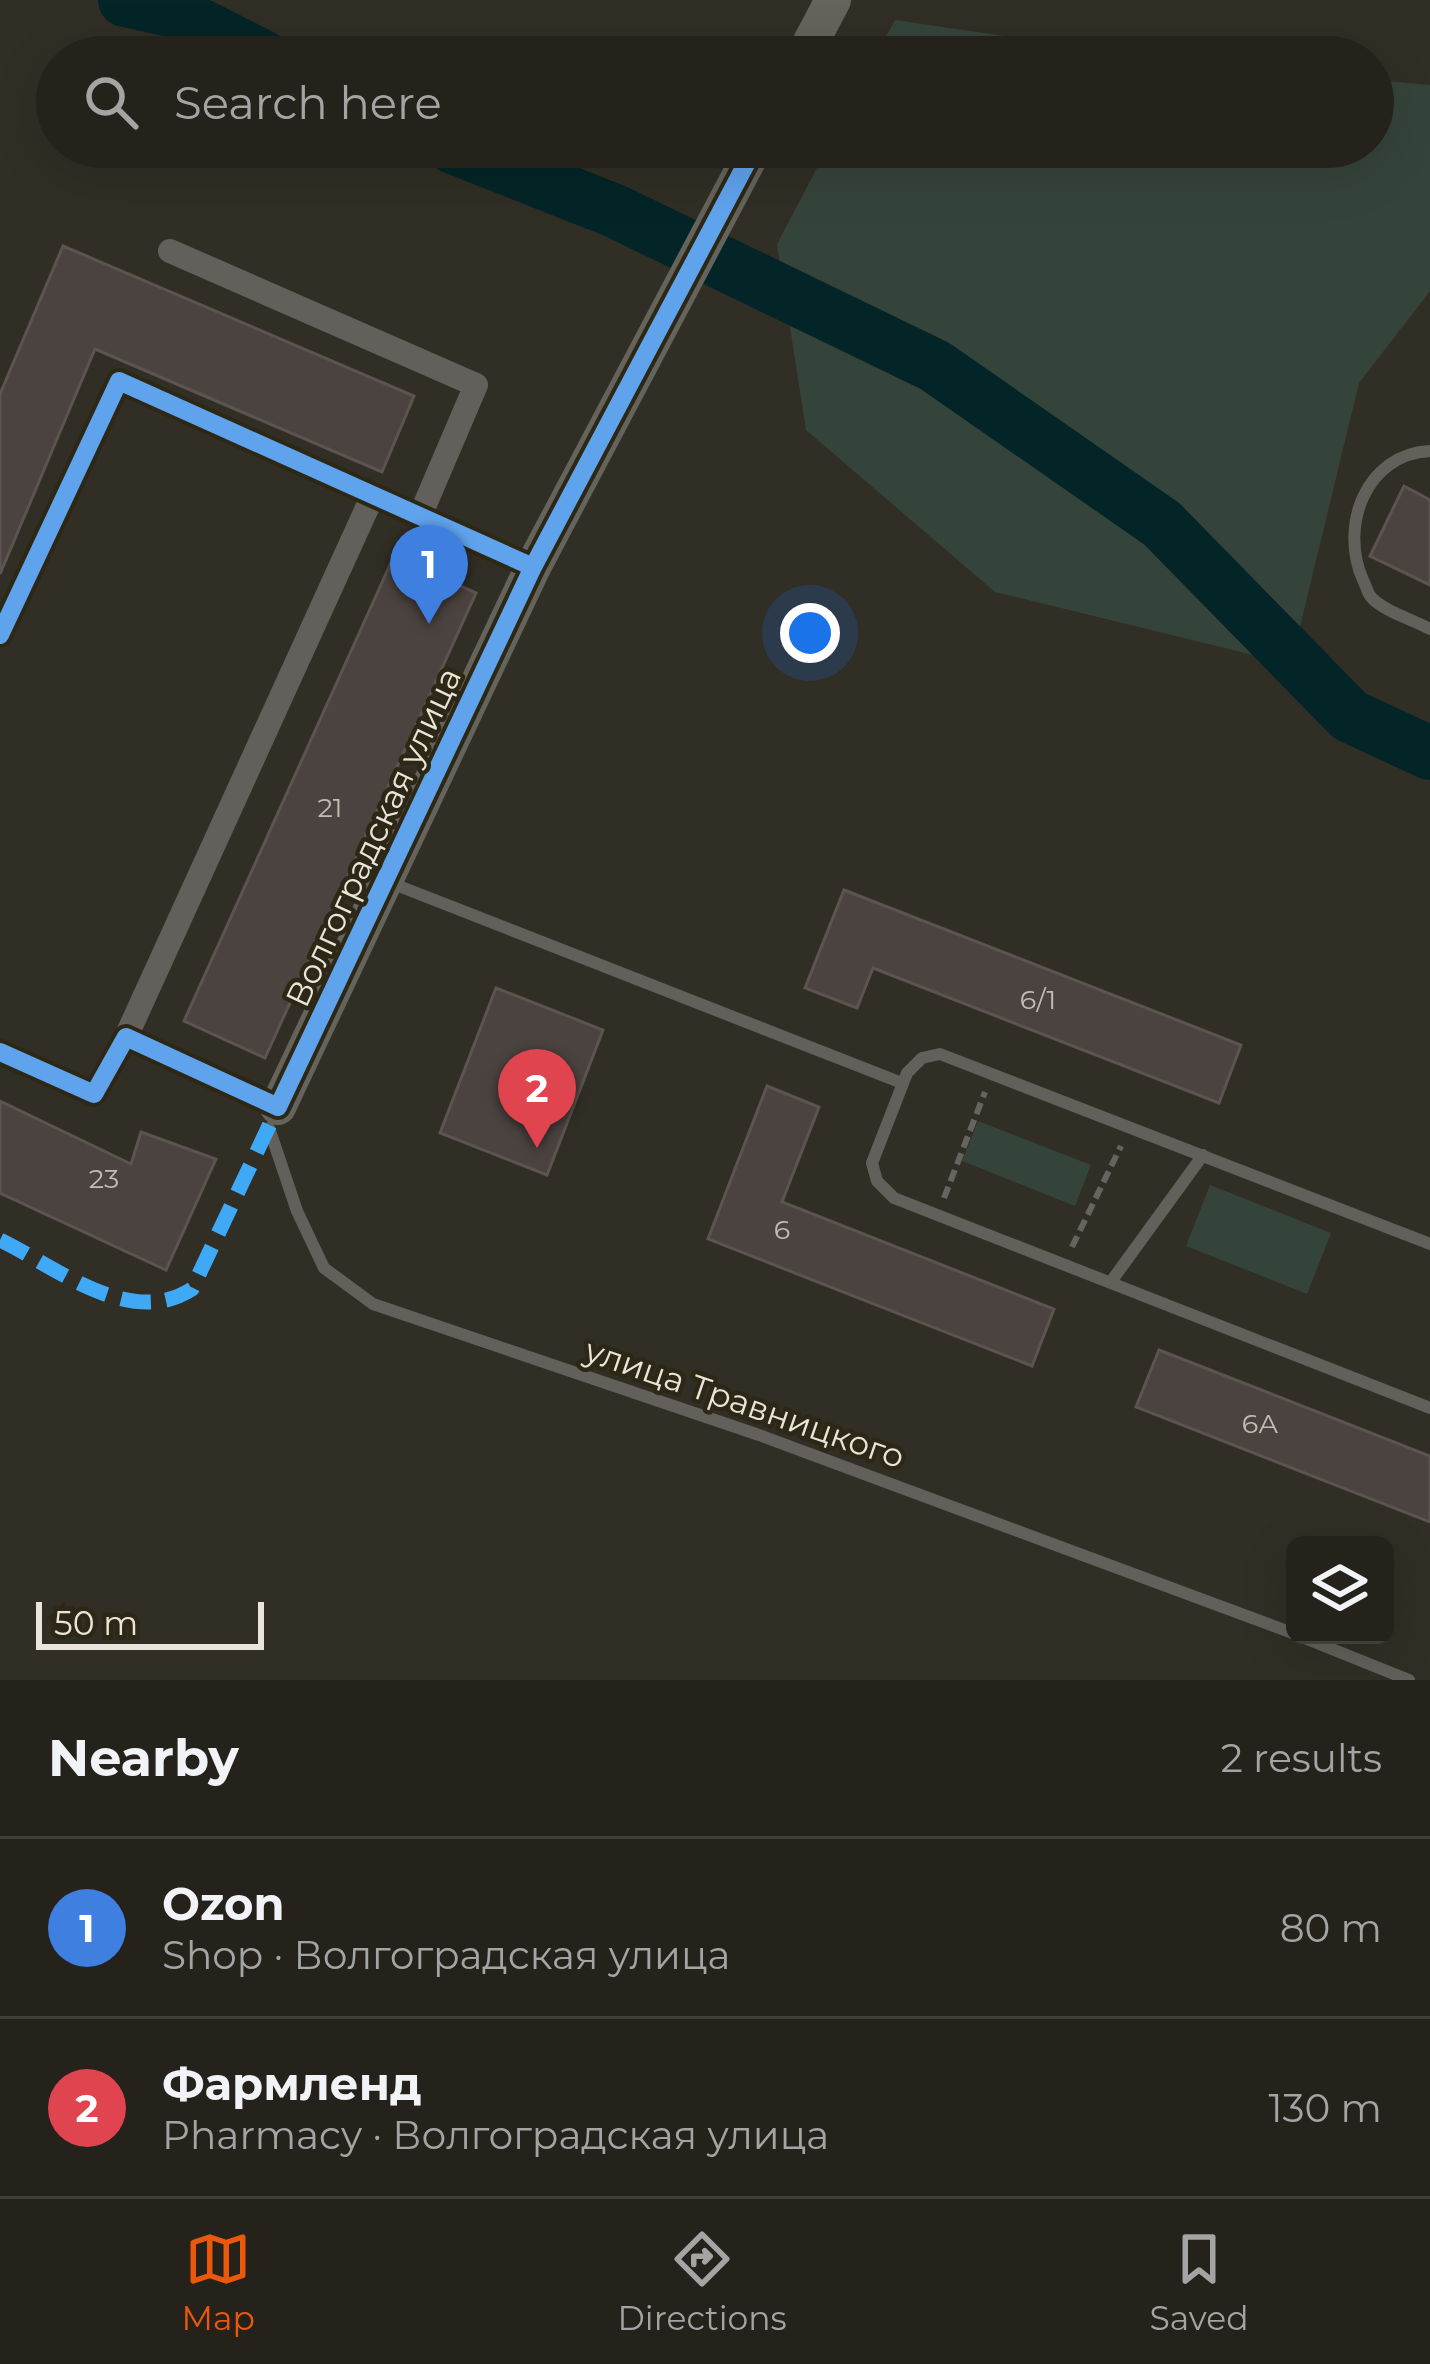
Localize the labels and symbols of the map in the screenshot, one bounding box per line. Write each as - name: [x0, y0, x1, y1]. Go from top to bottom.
- pin: 1: [390, 525, 468, 624]
- your location: [780, 603, 840, 663]
- street label: Волгоградская улица: [277, 661, 469, 1013]
- house number: 21: [317, 791, 343, 824]
- house number: 6/1: [1020, 983, 1056, 1016]
- pin: 2: [498, 1049, 576, 1148]
- house number: 23: [89, 1162, 119, 1195]
- house number: 6: [774, 1213, 790, 1246]
- street label: улица Травницкого: [579, 1329, 910, 1477]
- house number: 6А: [1242, 1407, 1278, 1440]
- scale bar: [36, 1596, 264, 1649]

